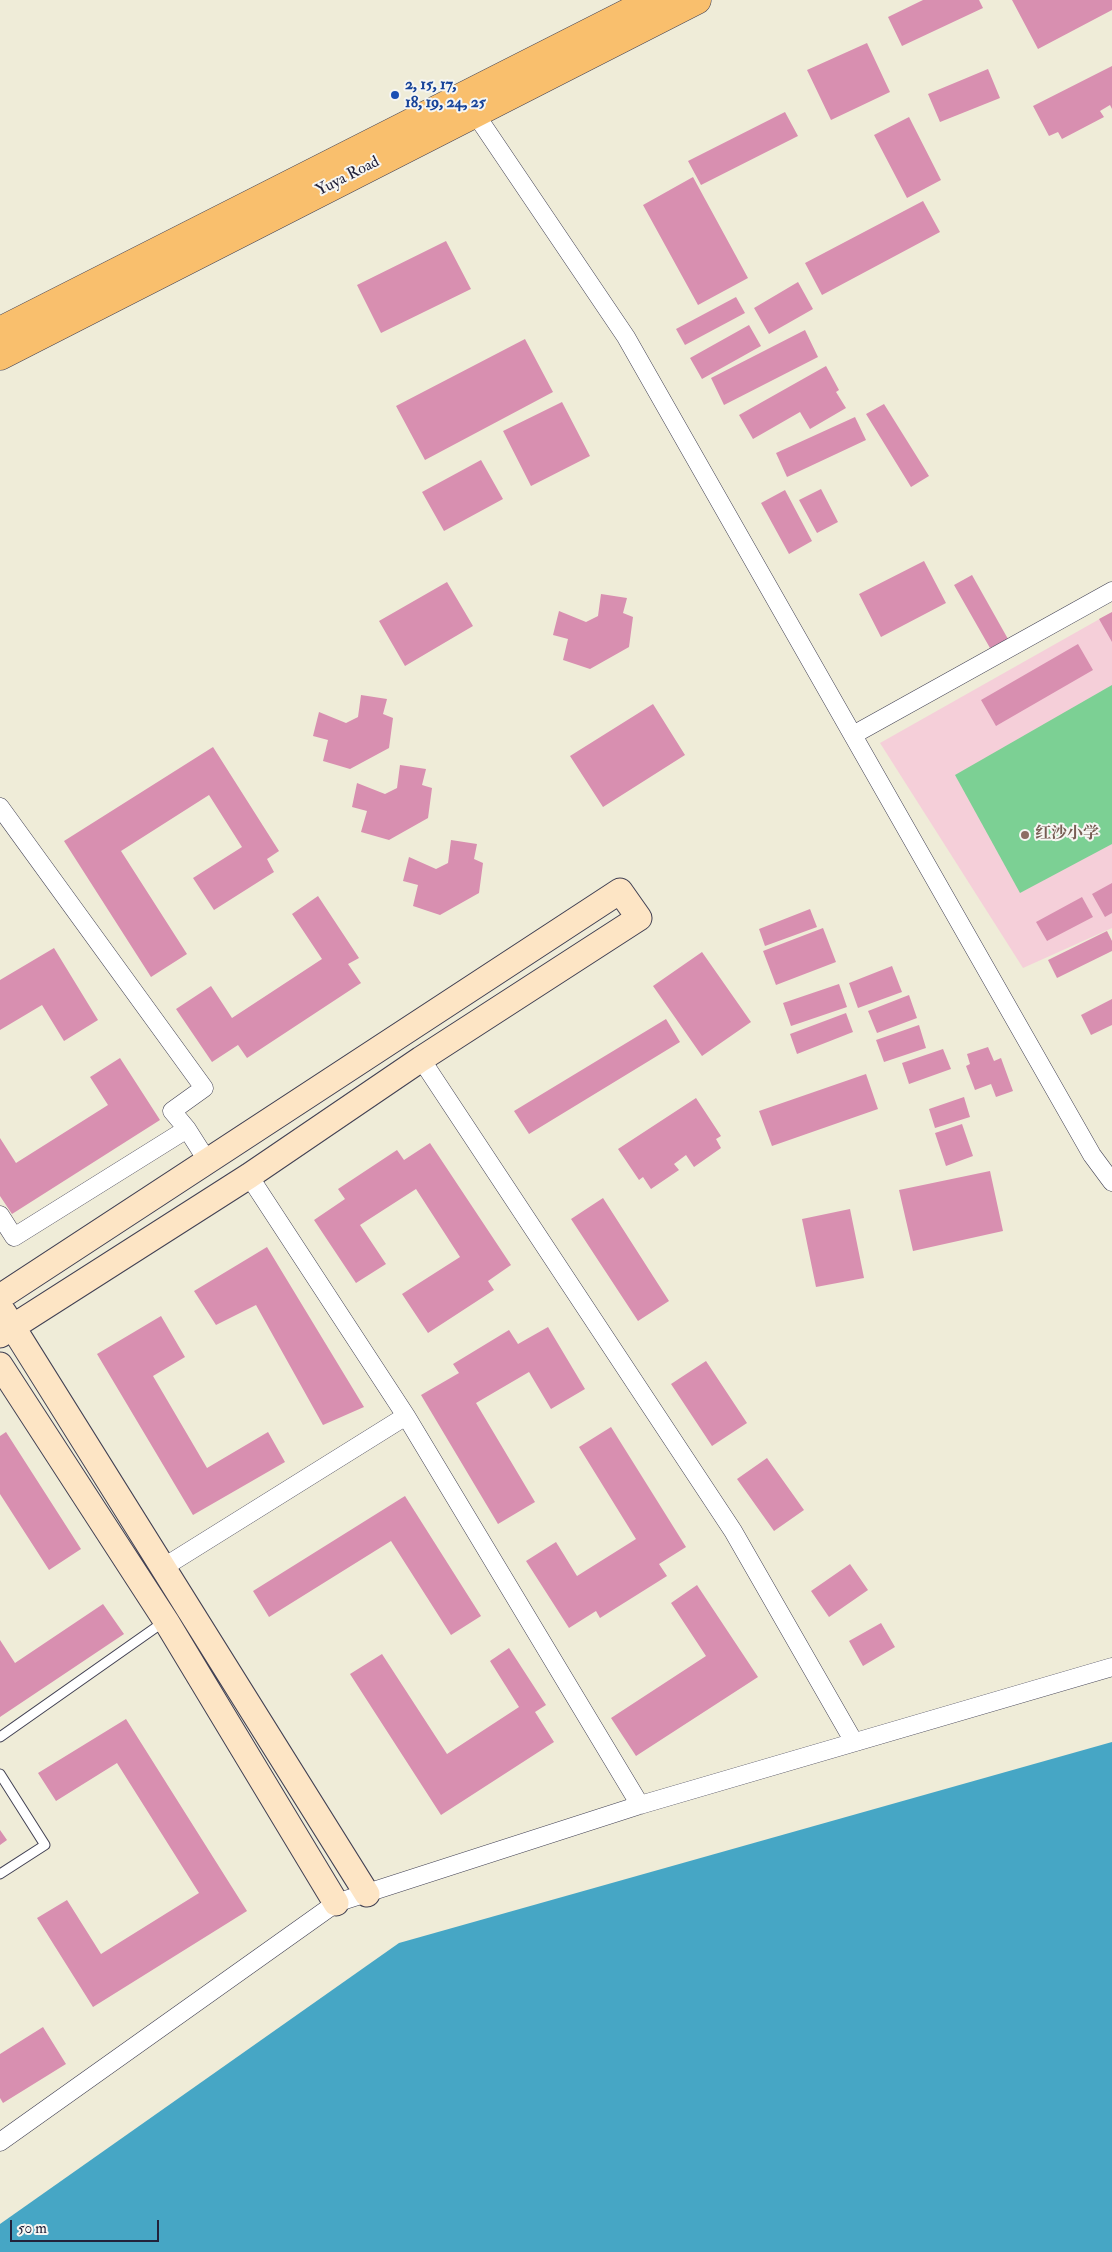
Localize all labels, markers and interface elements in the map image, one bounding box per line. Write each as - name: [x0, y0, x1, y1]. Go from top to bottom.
- place label: 2, 15, 17, 18, 19, 24, 25: [405, 76, 486, 114]
- marker: 2, 15, 17, 18, 19, 24, 25: [389, 89, 401, 101]
- street label: Yuya Road: [313, 153, 383, 201]
- place label: 红沙小学: [1035, 825, 1099, 845]
- marker: 红沙小学: [1019, 829, 1031, 841]
- scale bar: [12, 2210, 161, 2242]
- text: 50 m: [18, 2219, 47, 2238]

